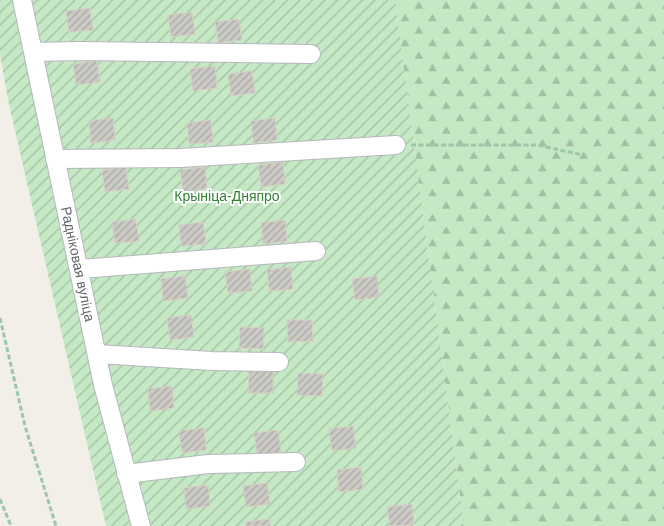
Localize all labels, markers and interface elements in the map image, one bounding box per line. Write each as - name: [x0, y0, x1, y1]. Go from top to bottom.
- park label: Крыніца-Дняпро: [174, 188, 280, 204]
- street label: Радніковая вуліца: [58, 205, 98, 323]

